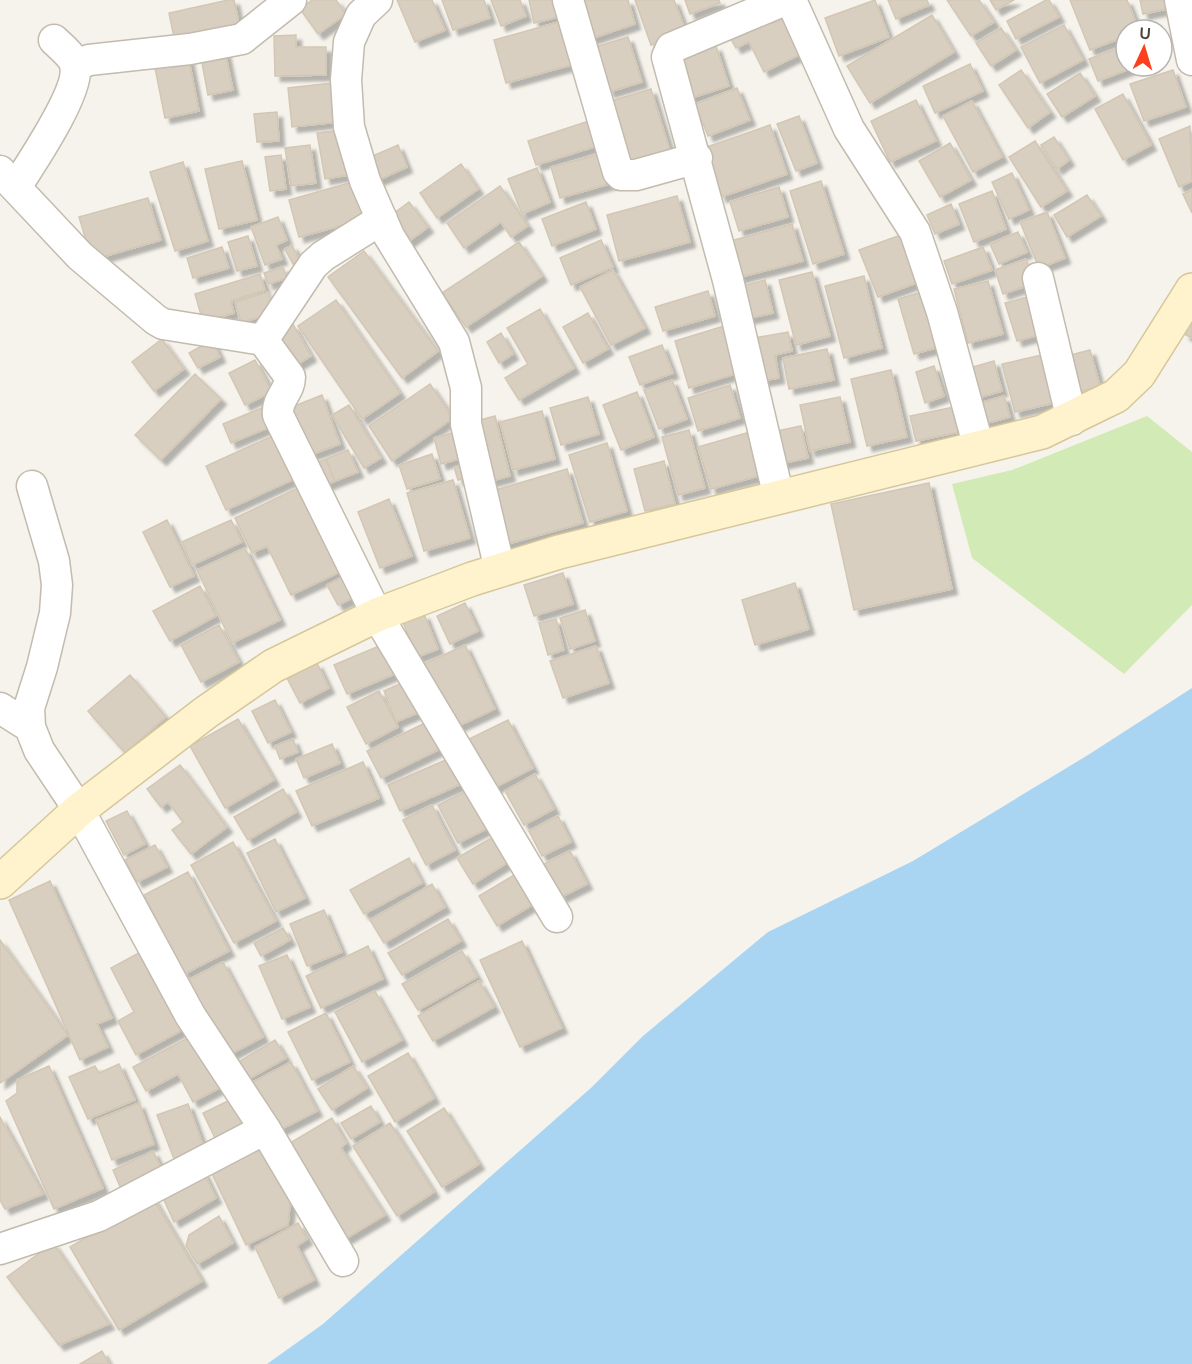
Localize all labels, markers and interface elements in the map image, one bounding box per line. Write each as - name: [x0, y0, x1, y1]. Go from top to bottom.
- north arrow: [1114, 18, 1174, 78]
- text: U: [1139, 24, 1151, 43]

